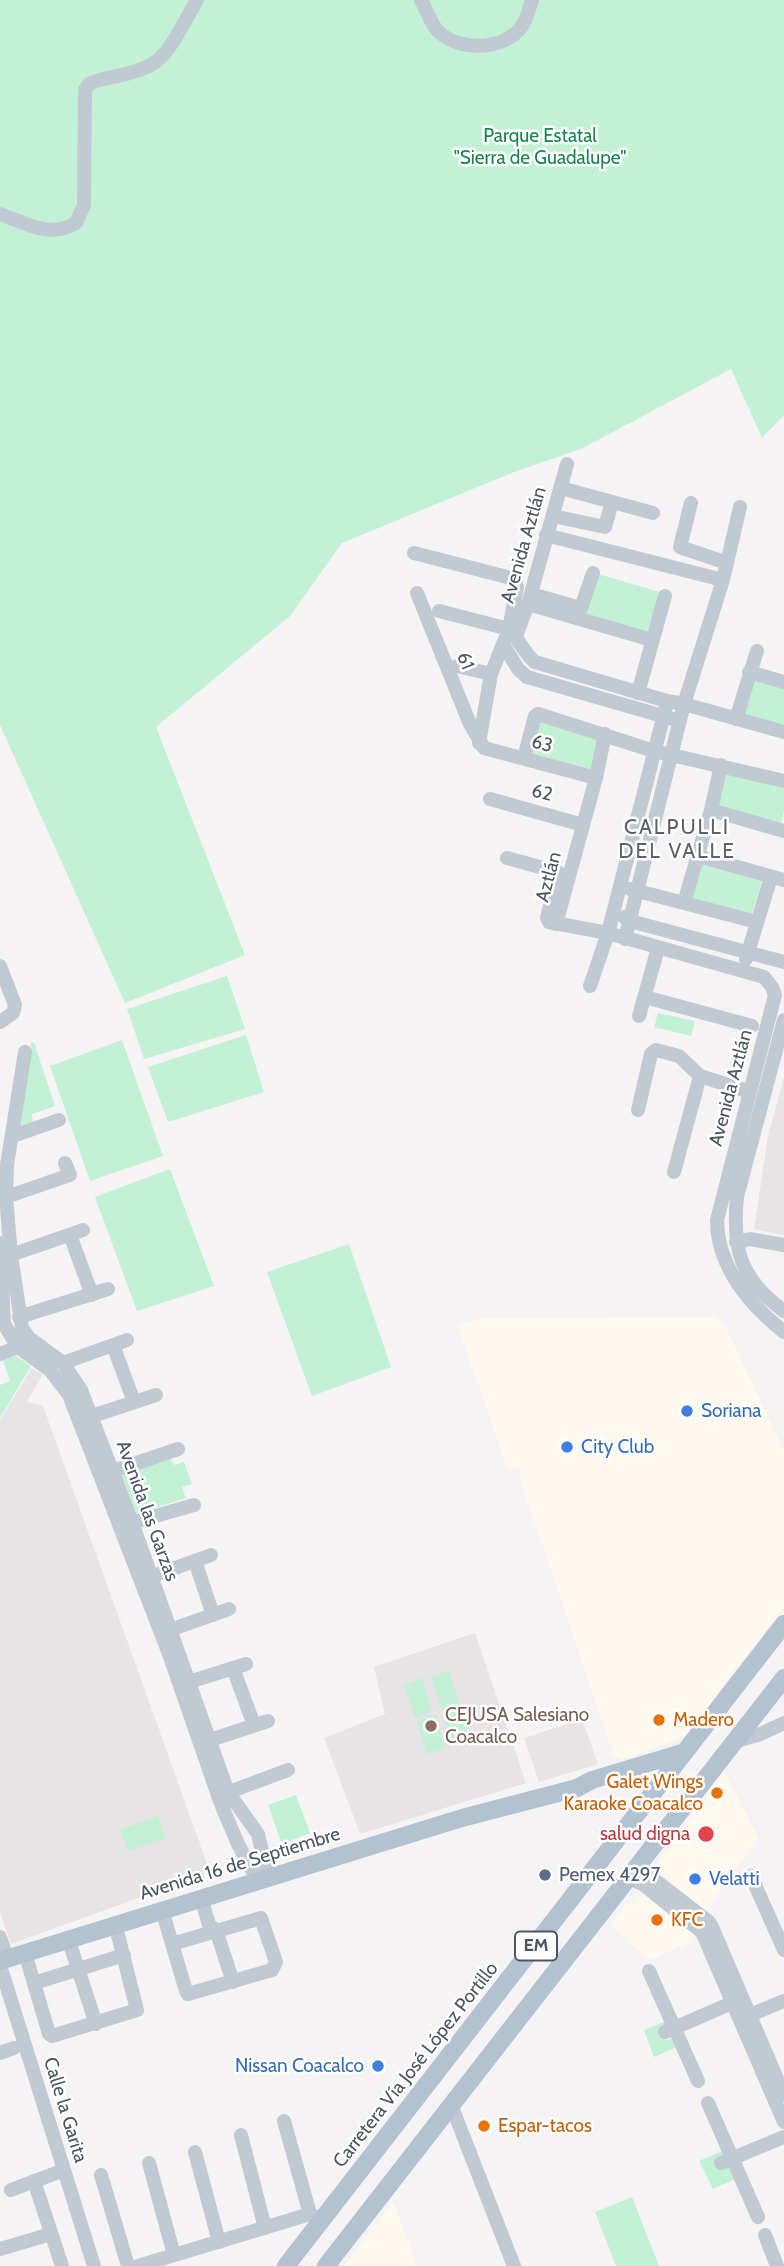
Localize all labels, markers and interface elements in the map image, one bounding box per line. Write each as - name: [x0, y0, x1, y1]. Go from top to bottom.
- park label: Parque Estatal "Sierra de Guadalupe": [454, 125, 626, 169]
- street label: Avenida Aztlán: [497, 484, 551, 606]
- street label: 61: [451, 649, 479, 673]
- street label: 63: [529, 730, 555, 758]
- street label: 62: [529, 779, 555, 807]
- district label: CALPULLI DEL VALLE: [619, 815, 735, 865]
- street label: Aztlán: [531, 849, 567, 905]
- street label: Avenida Aztlán: [704, 1027, 758, 1149]
- place label: Soriana: [701, 1400, 761, 1422]
- marker: Soriana: [679, 1403, 695, 1419]
- place label: City Club: [581, 1436, 654, 1458]
- street label: Avenida las Garzas: [111, 1438, 183, 1584]
- marker: City Club: [559, 1439, 575, 1455]
- place label: CEJUSA Salesiano Coacalco: [445, 1704, 589, 1748]
- place label: Madero: [673, 1709, 734, 1731]
- marker: Madero: [651, 1712, 667, 1728]
- marker: CEJUSA Salesiano Coacalco: [423, 1718, 439, 1734]
- place label: Galet Wings Karaoke Coacalco: [564, 1771, 703, 1815]
- marker: Galet Wings Karaoke Coacalco: [709, 1785, 725, 1801]
- street label: Avenida 16 de Septiembre: [137, 1823, 343, 1905]
- place label: salud digna: [600, 1823, 690, 1845]
- marker: salud digna: [696, 1824, 716, 1844]
- place label: Pemex 4297: [559, 1864, 660, 1886]
- marker: Pemex 4297: [537, 1867, 553, 1883]
- place label: Velatti: [709, 1868, 759, 1890]
- marker: Velatti: [687, 1871, 703, 1887]
- place label: KFC: [671, 1909, 703, 1931]
- marker: KFC: [649, 1912, 665, 1928]
- road number: EM: [515, 1932, 557, 1960]
- street label: Carretera Vía José López Portillo: [329, 1958, 503, 2172]
- street label: Calle la Garita: [38, 2055, 92, 2165]
- place label: Nissan Coacalco: [235, 2055, 364, 2077]
- marker: Nissan Coacalco: [370, 2058, 386, 2074]
- place label: Espar-tacos: [498, 2115, 592, 2137]
- marker: Espar-tacos: [476, 2118, 492, 2134]

